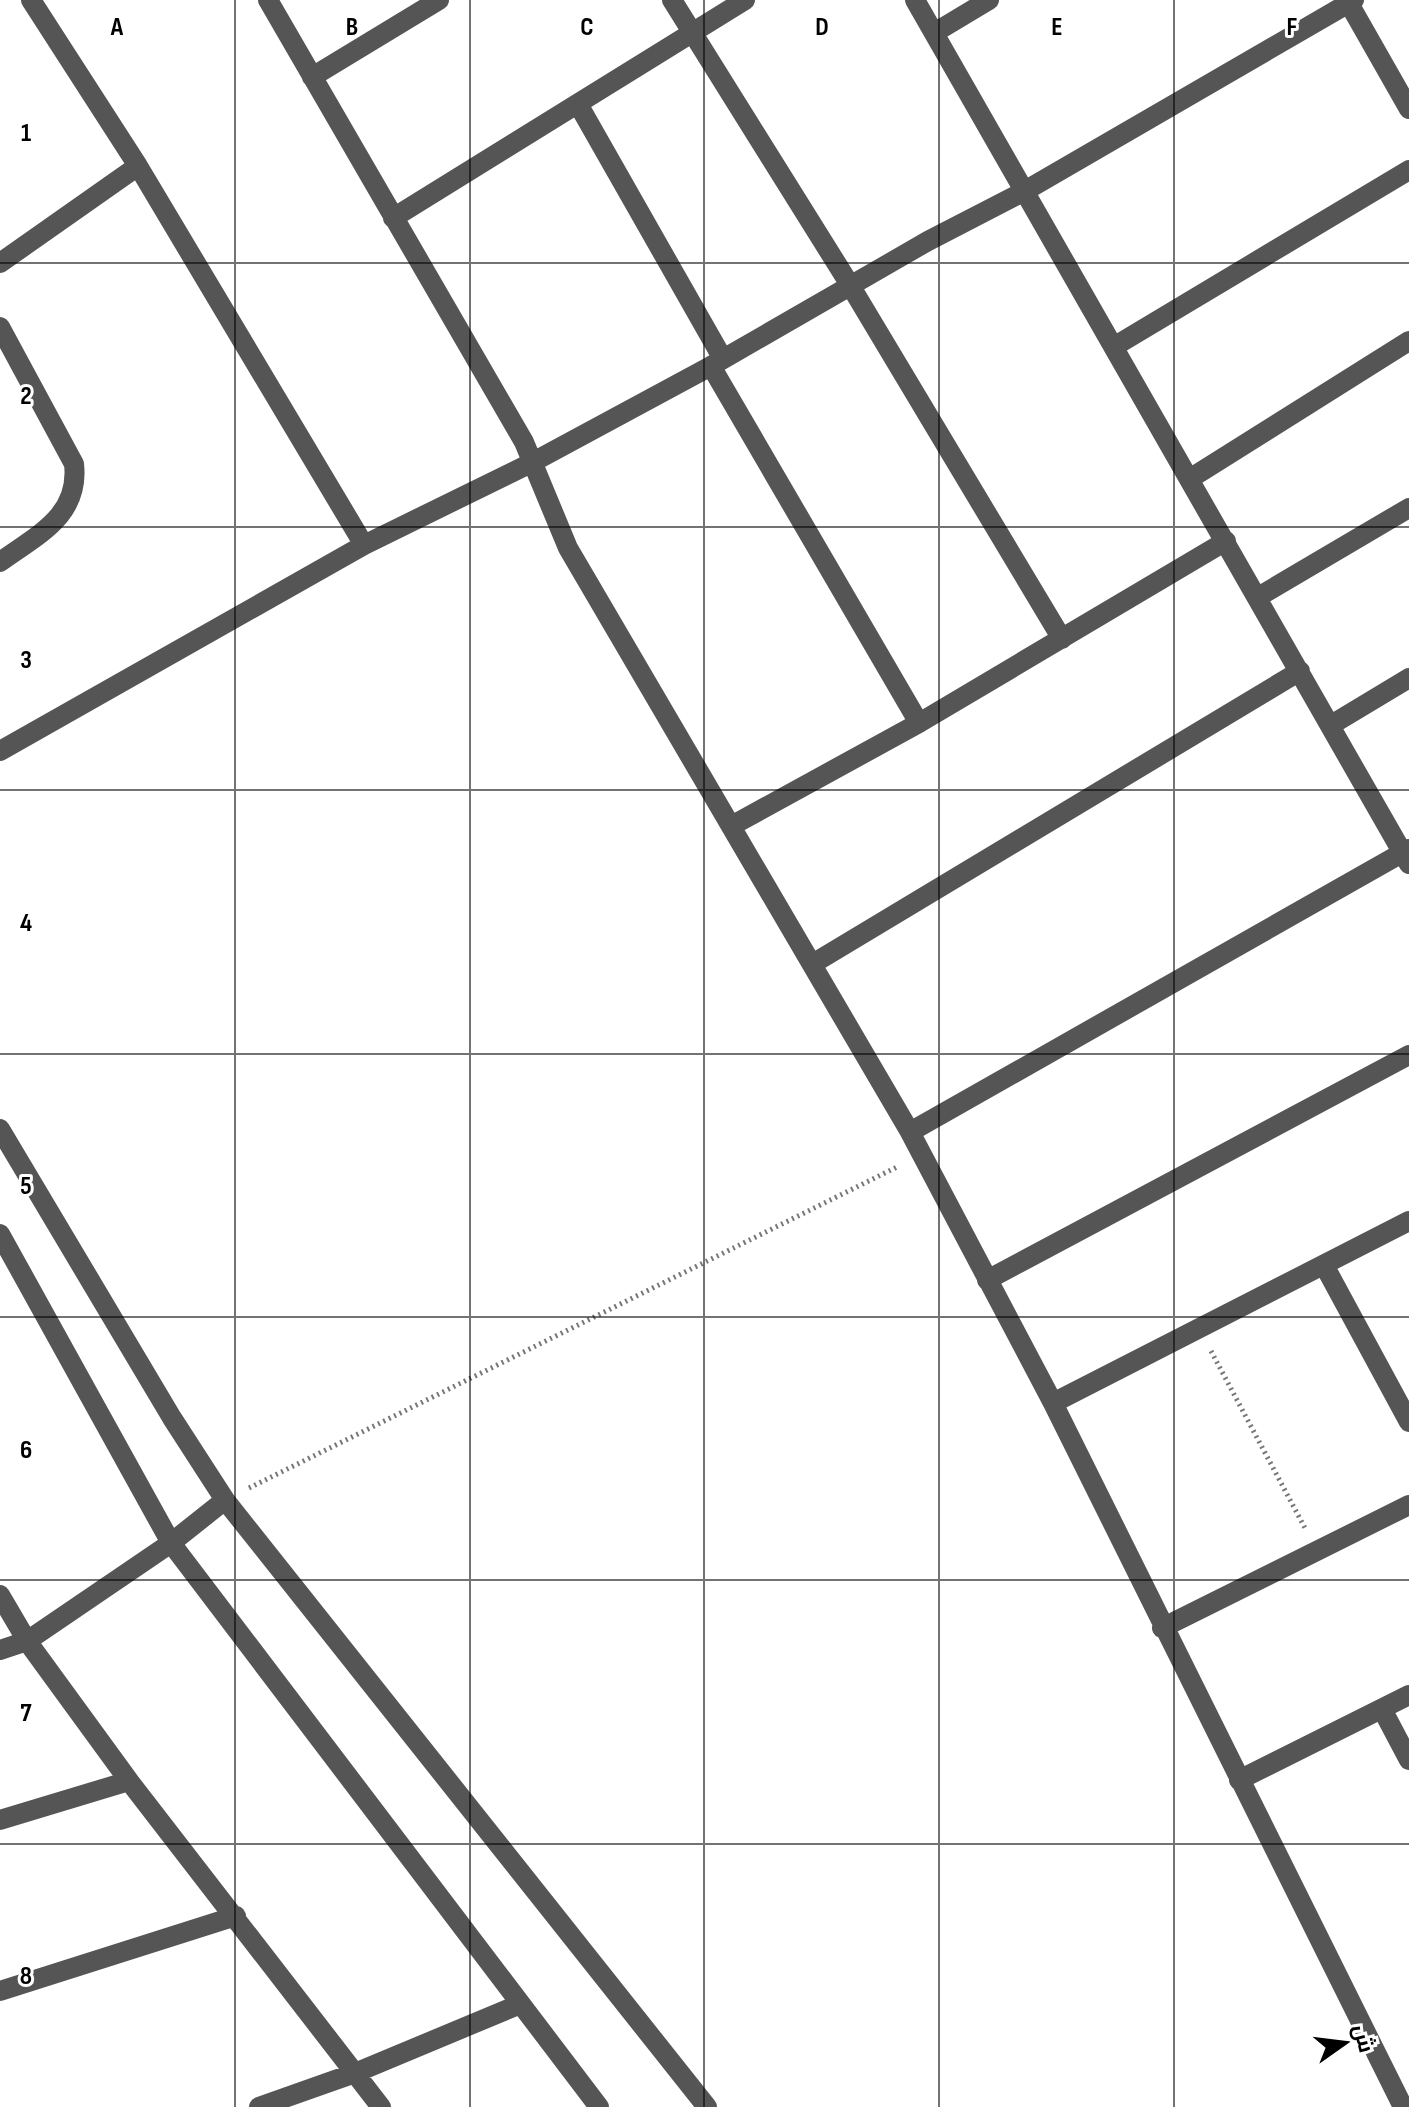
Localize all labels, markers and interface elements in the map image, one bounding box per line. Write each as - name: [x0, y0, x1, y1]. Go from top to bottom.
- text: A: [110, 12, 124, 43]
- text: B: [346, 12, 358, 43]
- text: C: [580, 12, 594, 43]
- text: D: [815, 12, 829, 43]
- text: E: [1051, 12, 1063, 43]
- text: F: [1287, 12, 1298, 43]
- text: 1: [21, 118, 31, 149]
- text: 2: [20, 381, 32, 412]
- text: 3: [20, 645, 32, 676]
- text: 4: [20, 908, 32, 939]
- text: 5: [20, 1171, 32, 1202]
- text: 6: [20, 1435, 32, 1466]
- text: 7: [20, 1698, 32, 1729]
- text: 8: [20, 1961, 32, 1992]
- north arrow: [1305, 2003, 1385, 2083]
- text: ش: [1346, 2022, 1379, 2055]

